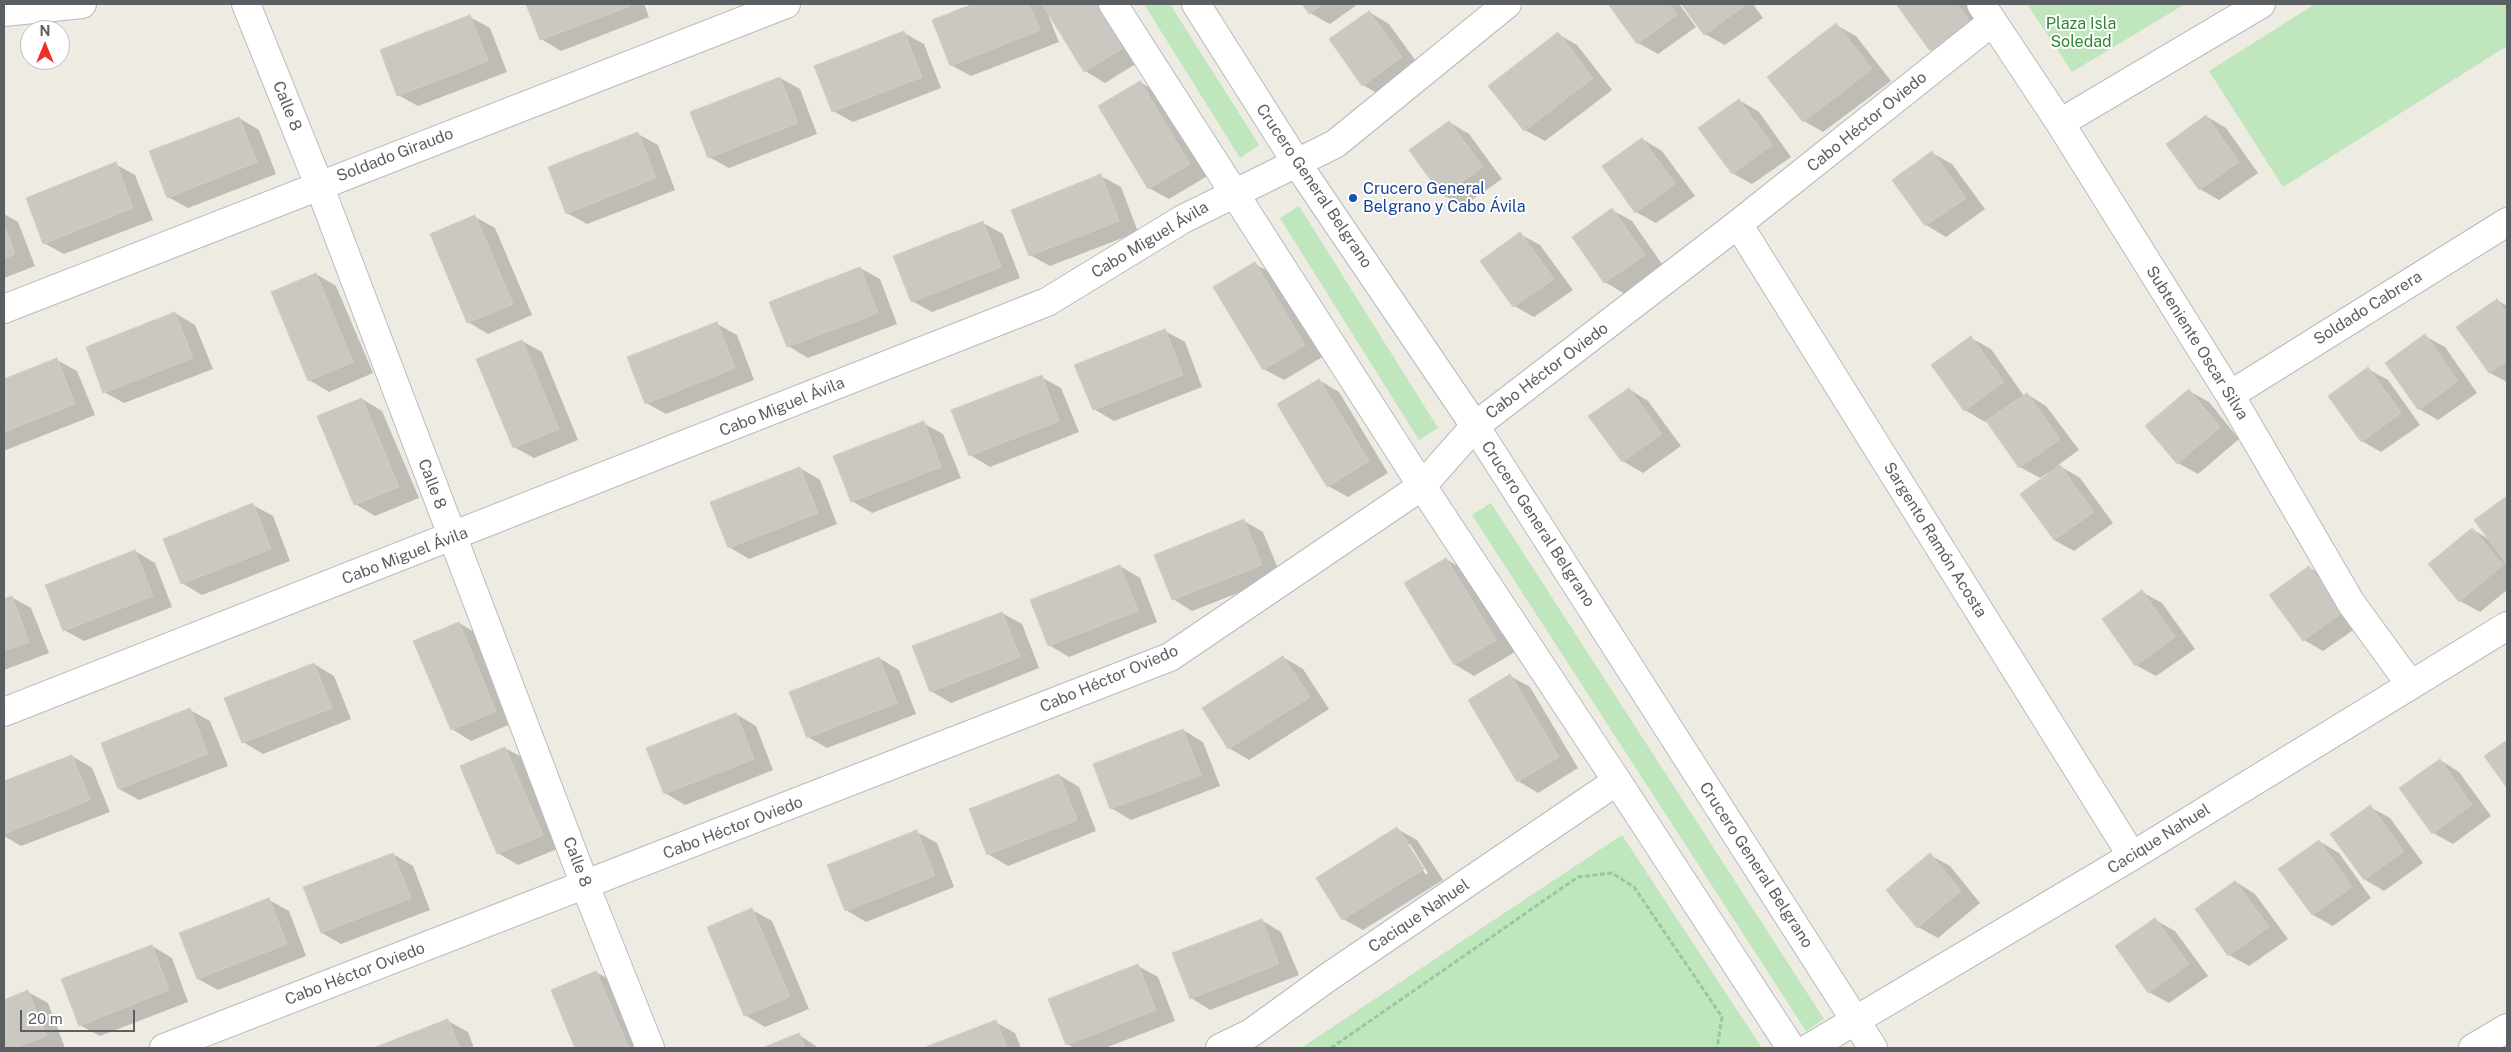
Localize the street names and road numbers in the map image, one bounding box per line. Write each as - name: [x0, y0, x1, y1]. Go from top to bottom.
- street label: Cabo Héctor Oviedo: [1803, 68, 1931, 176]
- street label: Calle 8: [268, 78, 306, 134]
- street label: Crucero General Belgrano: [1252, 100, 1376, 272]
- street label: Soldado Giraudo: [334, 124, 456, 186]
- street label: Cabo Miguel Ávila: [1088, 197, 1212, 283]
- street label: Subteniente Oscar Silva: [2142, 263, 2252, 423]
- street label: Soldado Cabrera: [2310, 267, 2426, 349]
- street label: Cabo Héctor Oviedo: [1482, 319, 1612, 423]
- street label: Cabo Miguel Ávila: [717, 373, 847, 441]
- street label: Crucero General Belgrano: [1477, 437, 1599, 611]
- street label: Calle 8: [414, 456, 450, 512]
- street label: Sargento Ramón Acosta: [1879, 459, 1991, 621]
- street label: Cabo Miguel Ávila: [339, 523, 471, 589]
- street label: Cabo Héctor Oviedo: [1037, 641, 1181, 717]
- street label: Crucero General Belgrano: [1695, 778, 1817, 952]
- street label: Cabo Héctor Oviedo: [660, 792, 806, 864]
- street label: Cacique Nahuel: [2104, 800, 2214, 878]
- street label: Calle 8: [559, 834, 595, 890]
- street label: Cacique Nahuel: [1365, 875, 1473, 957]
- street label: Cabo Héctor Oviedo: [282, 938, 428, 1010]

